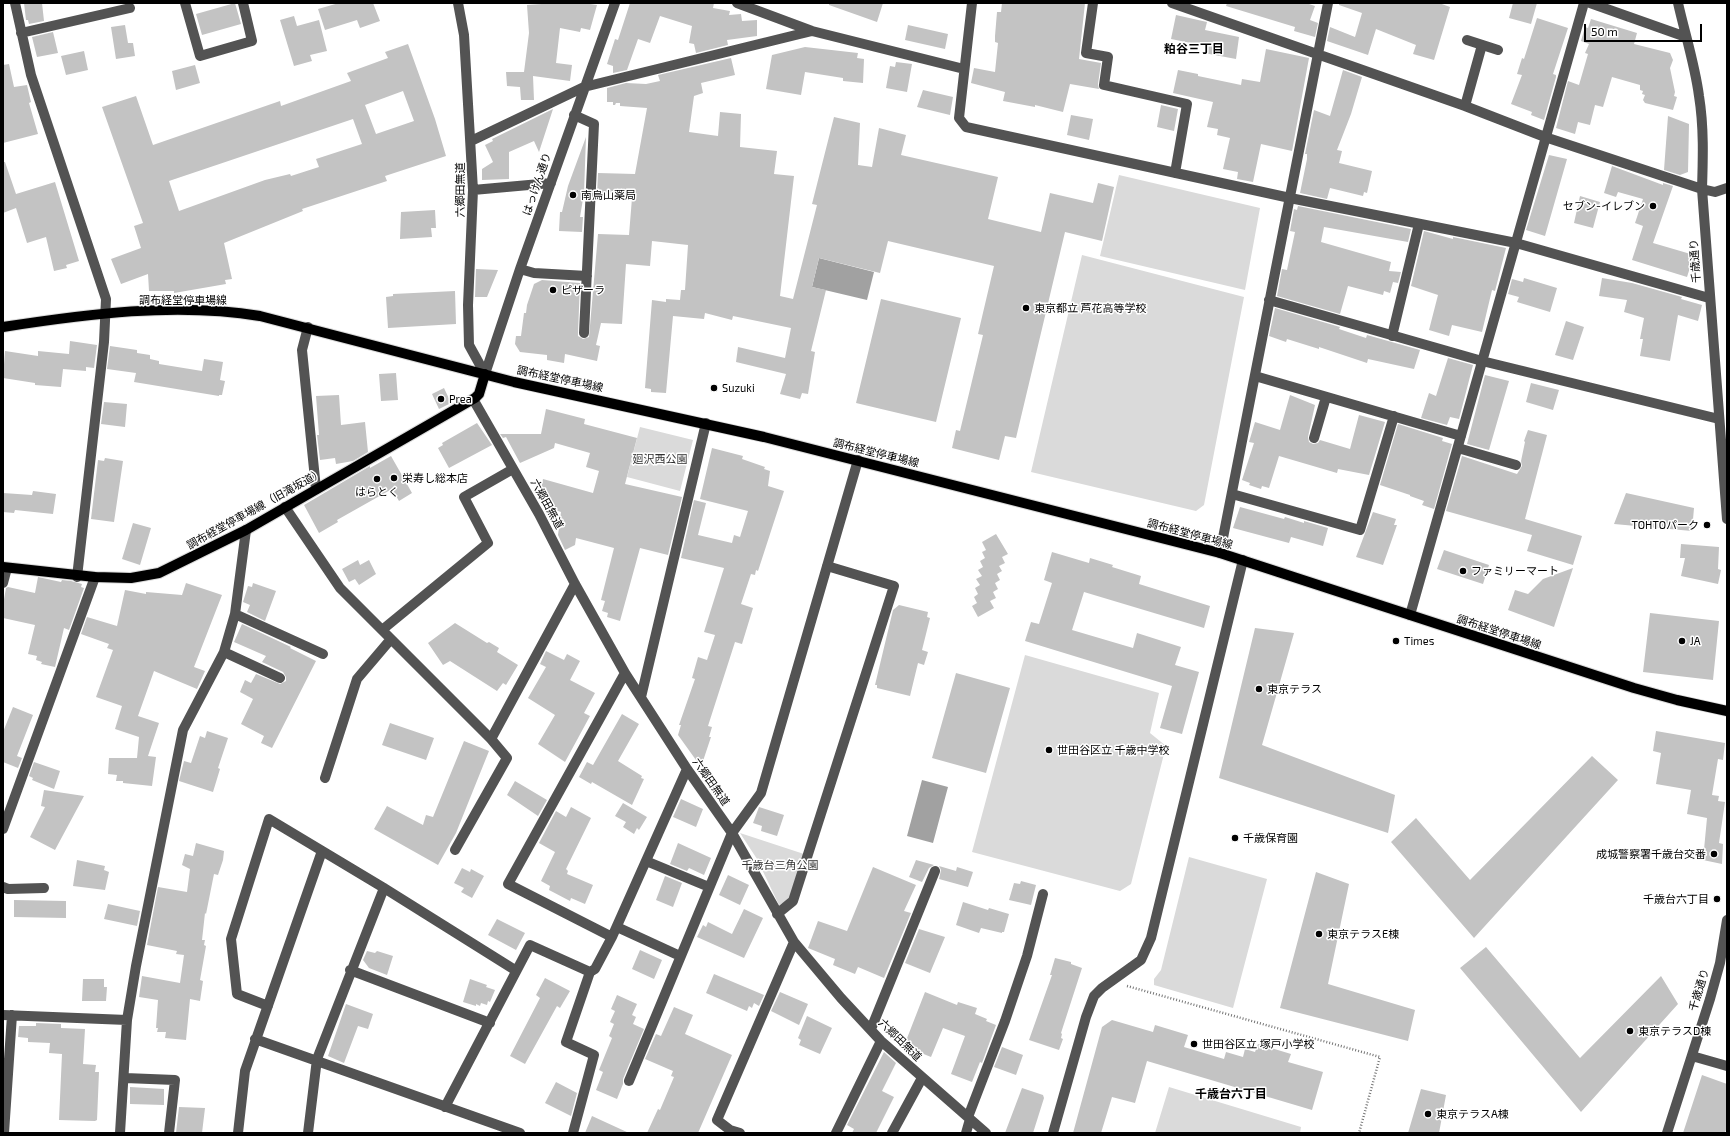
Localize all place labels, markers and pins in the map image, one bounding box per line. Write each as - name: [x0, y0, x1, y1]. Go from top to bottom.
- place label: 南烏山薬局: [581, 188, 636, 202]
- marker: 南烏山薬局: [568, 190, 578, 200]
- place label: セブン-イレブン: [1563, 199, 1645, 213]
- marker: セブン-イレブン: [1648, 201, 1658, 211]
- place label: ピザーラ: [561, 283, 605, 297]
- marker: ピザーラ: [548, 285, 558, 295]
- place label: 東京都立 芦花高等学校: [1034, 301, 1146, 315]
- marker: 東京都立 芦花高等学校: [1021, 303, 1031, 313]
- place label: Suzuki: [722, 381, 755, 395]
- marker: Suzuki: [709, 383, 719, 393]
- place label: Prea: [449, 392, 472, 406]
- marker: Prea: [436, 394, 446, 404]
- place label: 栄寿し総本店: [402, 471, 468, 485]
- marker: 栄寿し総本店: [389, 473, 399, 483]
- marker: はらとく: [372, 474, 382, 484]
- place label: はらとく: [355, 485, 399, 499]
- place label: TOHTOパーク: [1631, 518, 1699, 532]
- marker: TOHTOパーク: [1702, 520, 1712, 530]
- place label: ファミリーマート: [1471, 564, 1559, 578]
- marker: ファミリーマート: [1458, 566, 1468, 576]
- place label: Times: [1404, 634, 1434, 648]
- place label: JA: [1690, 634, 1701, 648]
- marker: Times: [1391, 636, 1401, 646]
- marker: JA: [1677, 636, 1687, 646]
- place label: 東京テラス: [1267, 682, 1322, 696]
- marker: 東京テラス: [1254, 684, 1264, 694]
- place label: 世田谷区立 千歳中学校: [1057, 743, 1169, 757]
- marker: 世田谷区立 千歳中学校: [1044, 745, 1054, 755]
- place label: 千歳保育園: [1243, 831, 1298, 845]
- marker: 千歳保育園: [1230, 833, 1240, 843]
- place label: 成城警察署千歳台交番: [1596, 847, 1706, 861]
- marker: 成城警察署千歳台交番: [1709, 849, 1719, 859]
- place label: 千歳台六丁目: [1643, 892, 1709, 906]
- marker: 千歳台六丁目: [1712, 894, 1722, 904]
- place label: 東京テラスE棟: [1327, 927, 1399, 941]
- marker: 東京テラスE棟: [1314, 929, 1324, 939]
- place label: 東京テラスD棟: [1638, 1024, 1711, 1038]
- marker: 東京テラスD棟: [1625, 1026, 1635, 1036]
- place label: 世田谷区立 塚戸小学校: [1202, 1037, 1314, 1051]
- marker: 世田谷区立 塚戸小学校: [1189, 1039, 1199, 1049]
- place label: 東京テラスA棟: [1436, 1107, 1509, 1121]
- marker: 東京テラスA棟: [1423, 1109, 1433, 1119]

